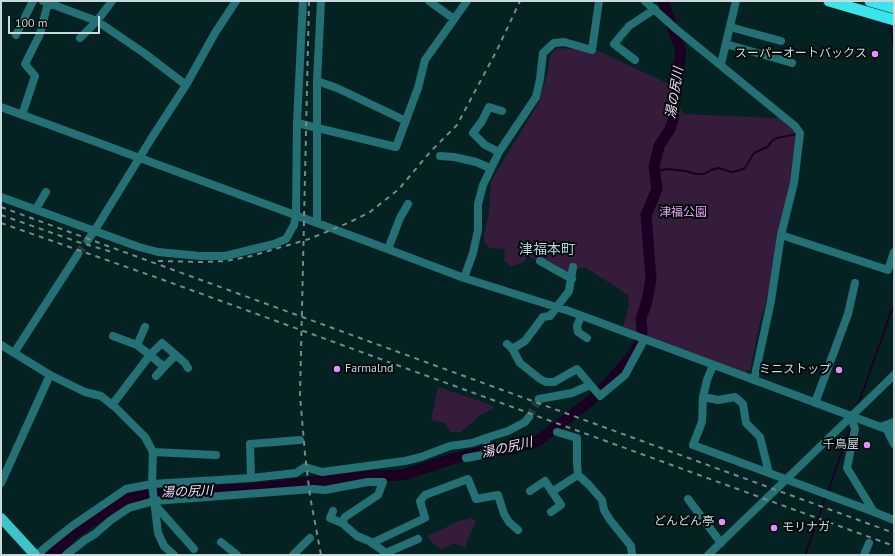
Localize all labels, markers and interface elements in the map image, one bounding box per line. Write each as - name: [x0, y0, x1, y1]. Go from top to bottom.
- scale bar: [10, 8, 102, 34]
- text: 100 m: [15, 15, 48, 30]
- place label: スーパーオートバックス: [735, 47, 867, 61]
- marker: スーパーオートバックス: [870, 49, 880, 59]
- water label: 湯の尻川: [663, 66, 687, 120]
- park label: 津福公園: [659, 206, 707, 220]
- district label: 津福本町: [519, 242, 575, 258]
- place label: Farmalnd: [345, 362, 393, 376]
- place label: ミニストップ: [759, 363, 831, 377]
- marker: Farmalnd: [332, 364, 342, 374]
- marker: ミニストップ: [834, 365, 844, 375]
- water label: 湯の尻川: [480, 435, 534, 461]
- place label: 千鳥屋: [823, 438, 859, 452]
- marker: 千鳥屋: [862, 440, 872, 450]
- water label: 湯の尻川: [161, 483, 213, 501]
- place label: どんどん亭: [654, 515, 714, 529]
- marker: どんどん亭: [717, 517, 727, 527]
- place label: モリナガ: [782, 521, 830, 535]
- marker: モリナガ: [769, 523, 779, 533]

